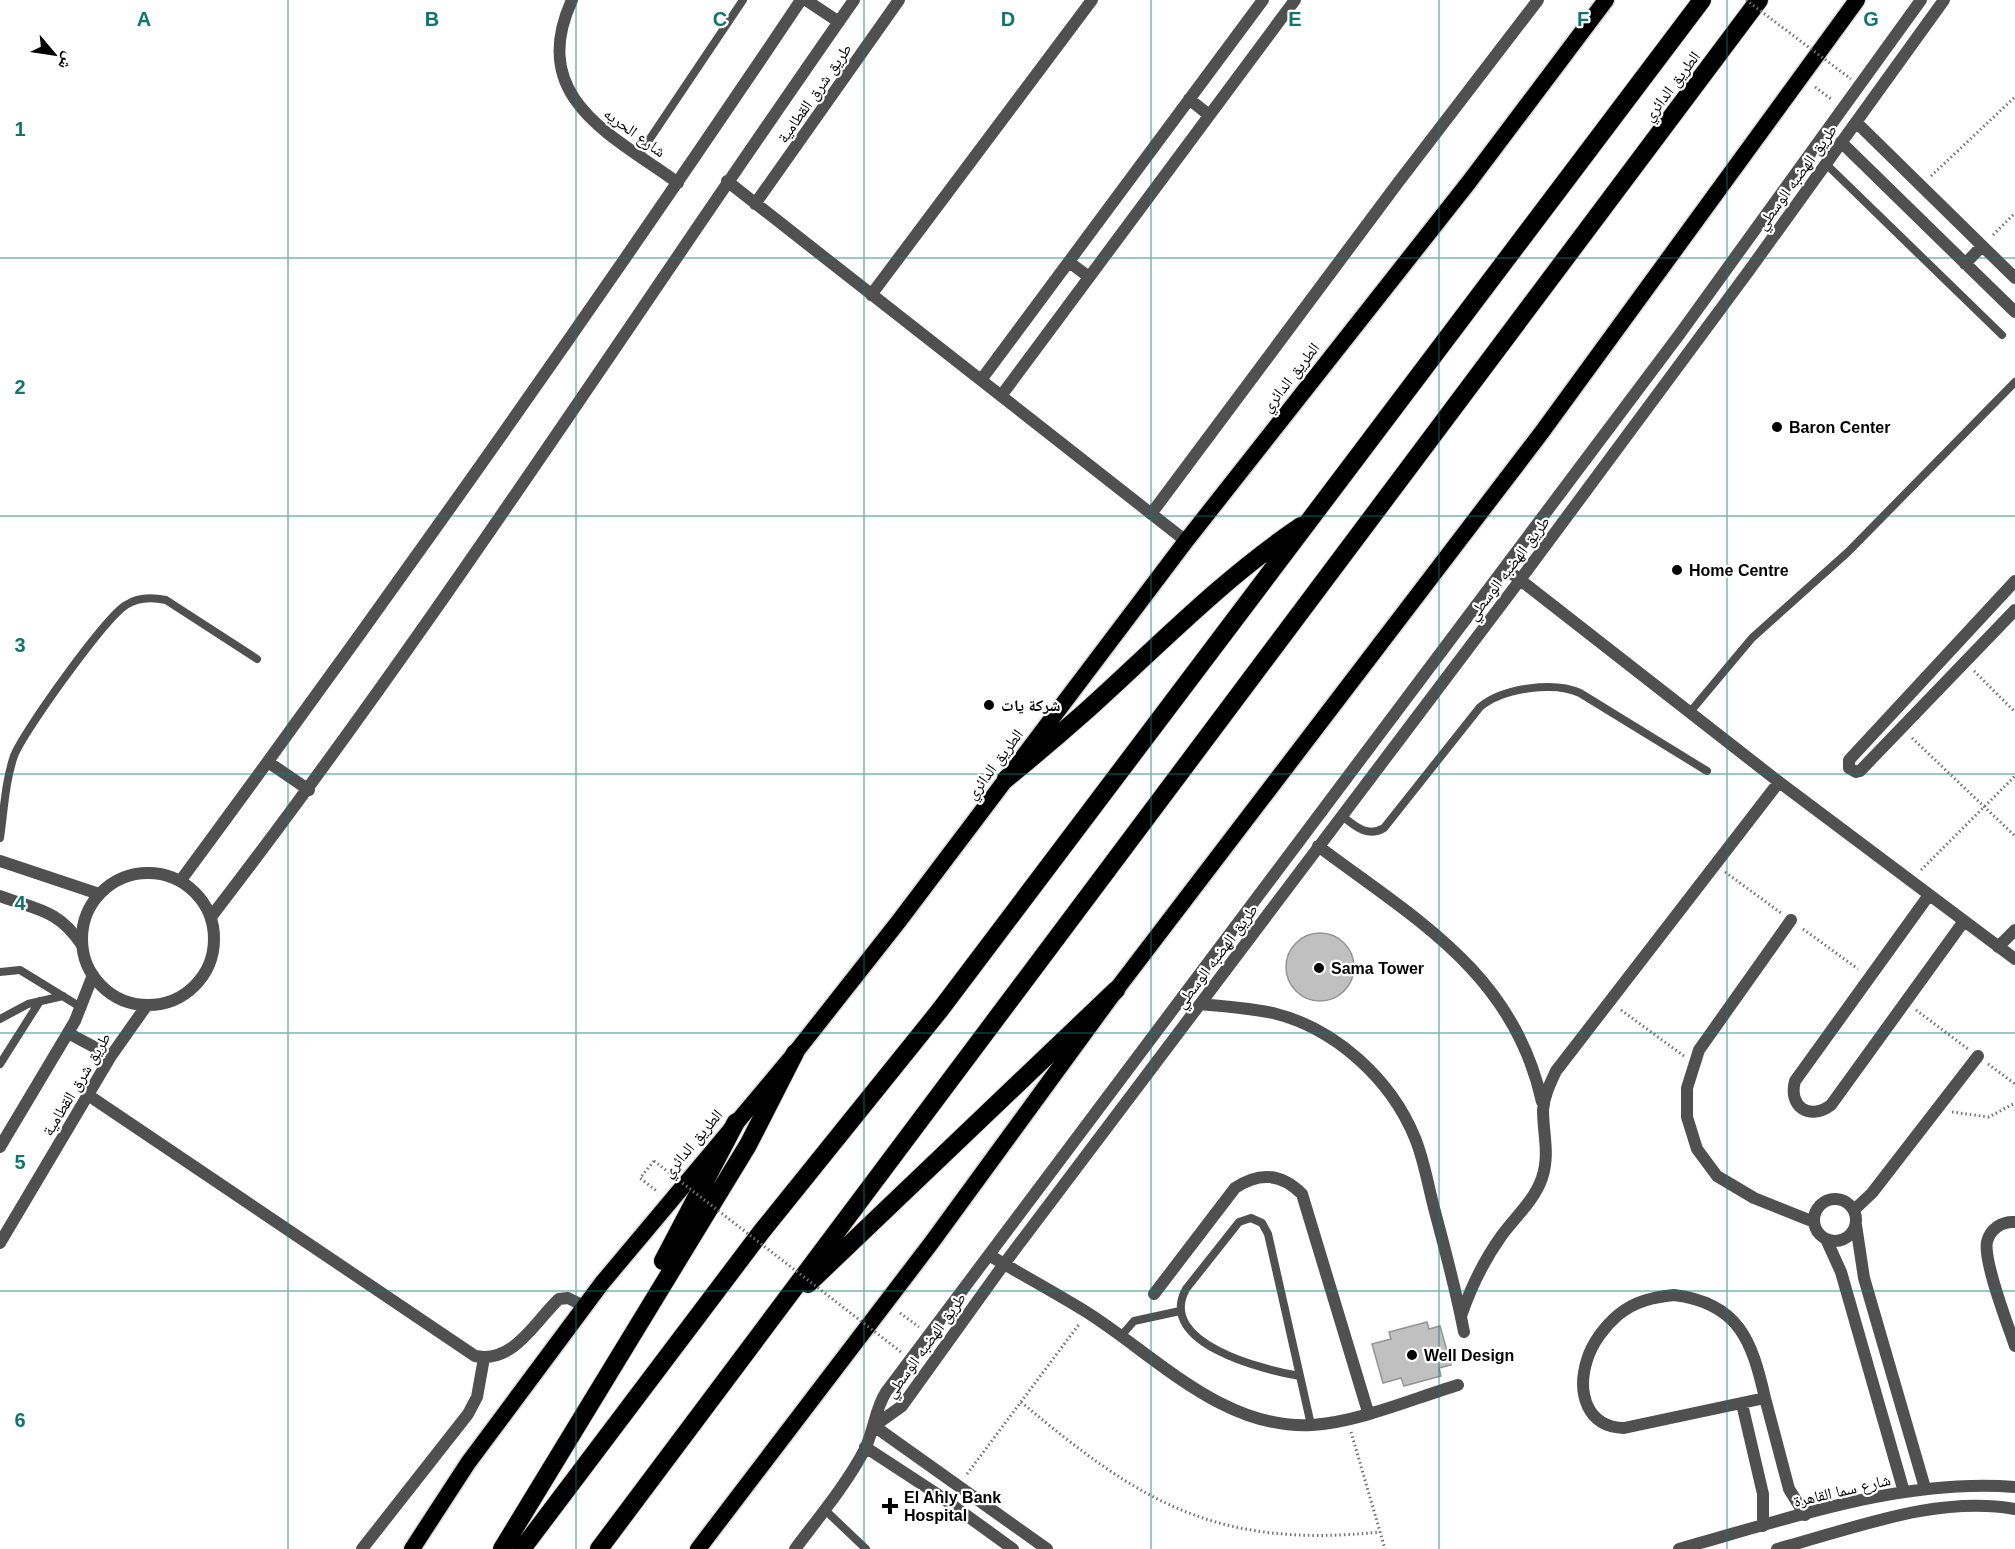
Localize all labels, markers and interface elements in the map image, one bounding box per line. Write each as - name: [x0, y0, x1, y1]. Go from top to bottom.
- text: A: [137, 8, 151, 30]
- text: B: [425, 8, 439, 30]
- text: C: [713, 8, 727, 30]
- text: D: [1001, 8, 1015, 30]
- text: E: [1288, 8, 1302, 30]
- text: F: [1577, 8, 1589, 30]
- text: G: [1863, 8, 1879, 30]
- north arrow: [24, 24, 84, 84]
- street label: طريق شرق القطامية: [774, 41, 857, 147]
- street label: الطريق الدائري: [1640, 48, 1706, 127]
- text: ش: [54, 49, 78, 73]
- street label: شارع الحريه: [599, 104, 669, 162]
- text: 1: [14, 118, 26, 140]
- street label: طريق الهضبه الوسطي: [1753, 121, 1843, 235]
- street label: الطريق الدائري: [1258, 339, 1326, 418]
- text: 2: [14, 376, 26, 398]
- place label: Baron Center: [1789, 419, 1890, 436]
- marker: Baron Center: [1770, 420, 1784, 434]
- street label: طريق الهضبه الوسطي: [1464, 513, 1556, 626]
- place label: Home Centre: [1689, 562, 1789, 579]
- marker: Home Centre: [1670, 563, 1684, 577]
- text: 3: [14, 634, 26, 656]
- place label: شركة يات: [1001, 697, 1061, 714]
- marker: شركة يات: [982, 698, 996, 712]
- street label: الطريق الدائري: [963, 726, 1029, 805]
- text: 4: [14, 892, 26, 914]
- street label: طريق الهضبه الوسطي: [1172, 901, 1264, 1014]
- place label: Sama Tower: [1331, 960, 1424, 977]
- marker: Sama Tower: [1312, 961, 1326, 975]
- street label: طريق شرق القطامية: [39, 1030, 116, 1140]
- street label: الطريق الدائري: [659, 1106, 729, 1183]
- text: 5: [14, 1151, 26, 1173]
- street label: طريق الهضبه الوسطي: [882, 1289, 972, 1403]
- place label: Well Design: [1424, 1347, 1514, 1364]
- marker: Well Design: [1405, 1348, 1419, 1362]
- text: 6: [14, 1409, 26, 1431]
- street label: شارع سما القاهرة: [1792, 1471, 1893, 1512]
- place label: El Ahly Bank Hospital: [904, 1489, 1001, 1524]
- marker: El Ahly Bank Hospital: [881, 1497, 899, 1515]

